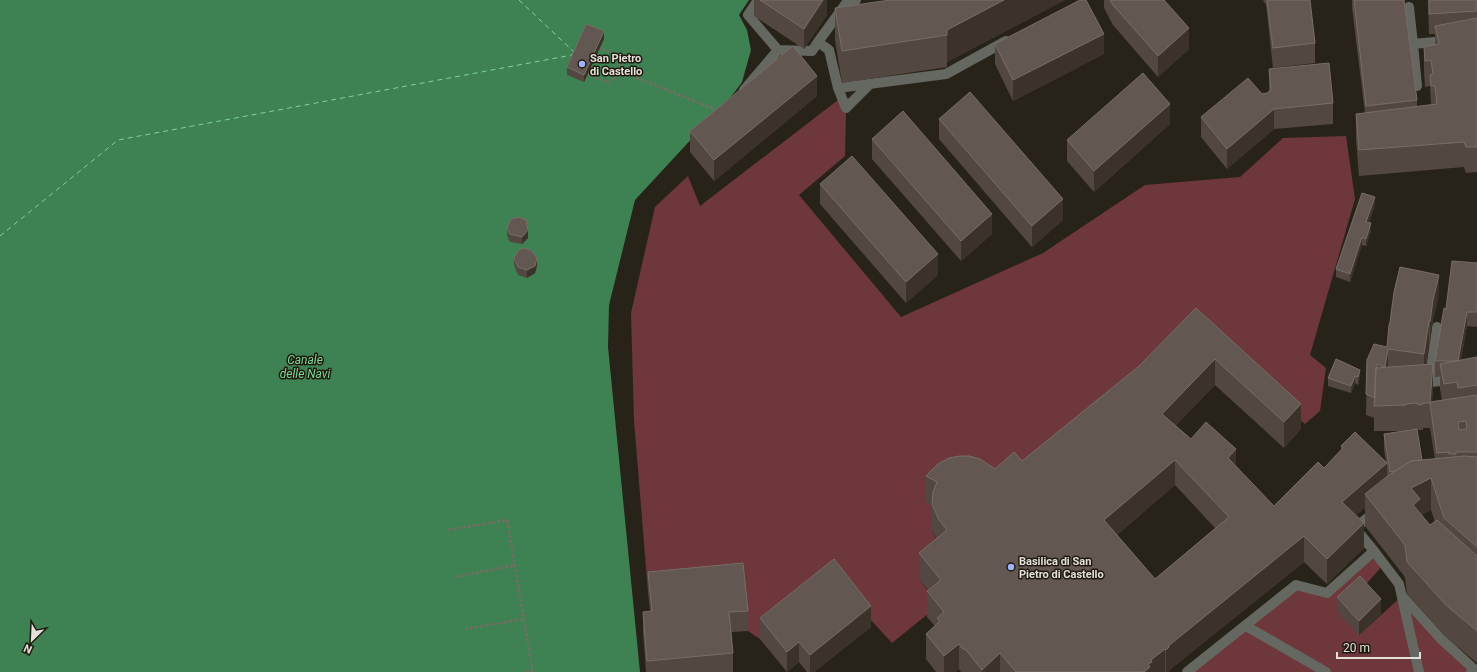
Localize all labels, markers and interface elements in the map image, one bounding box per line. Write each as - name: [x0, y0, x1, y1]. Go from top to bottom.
- place label: San Pietro di Castello: [590, 52, 642, 78]
- marker: San Pietro di Castello: [577, 59, 587, 69]
- water label: Canale delle Navi: [280, 353, 330, 381]
- place label: Basilica di San Pietro di Castello: [1019, 555, 1104, 581]
- marker: Basilica di San Pietro di Castello: [1006, 562, 1016, 572]
- north arrow: [12, 620, 52, 660]
- scale bar: [1337, 634, 1420, 660]
- text: N: [22, 641, 34, 656]
- text: 20 m: [1343, 641, 1370, 655]

